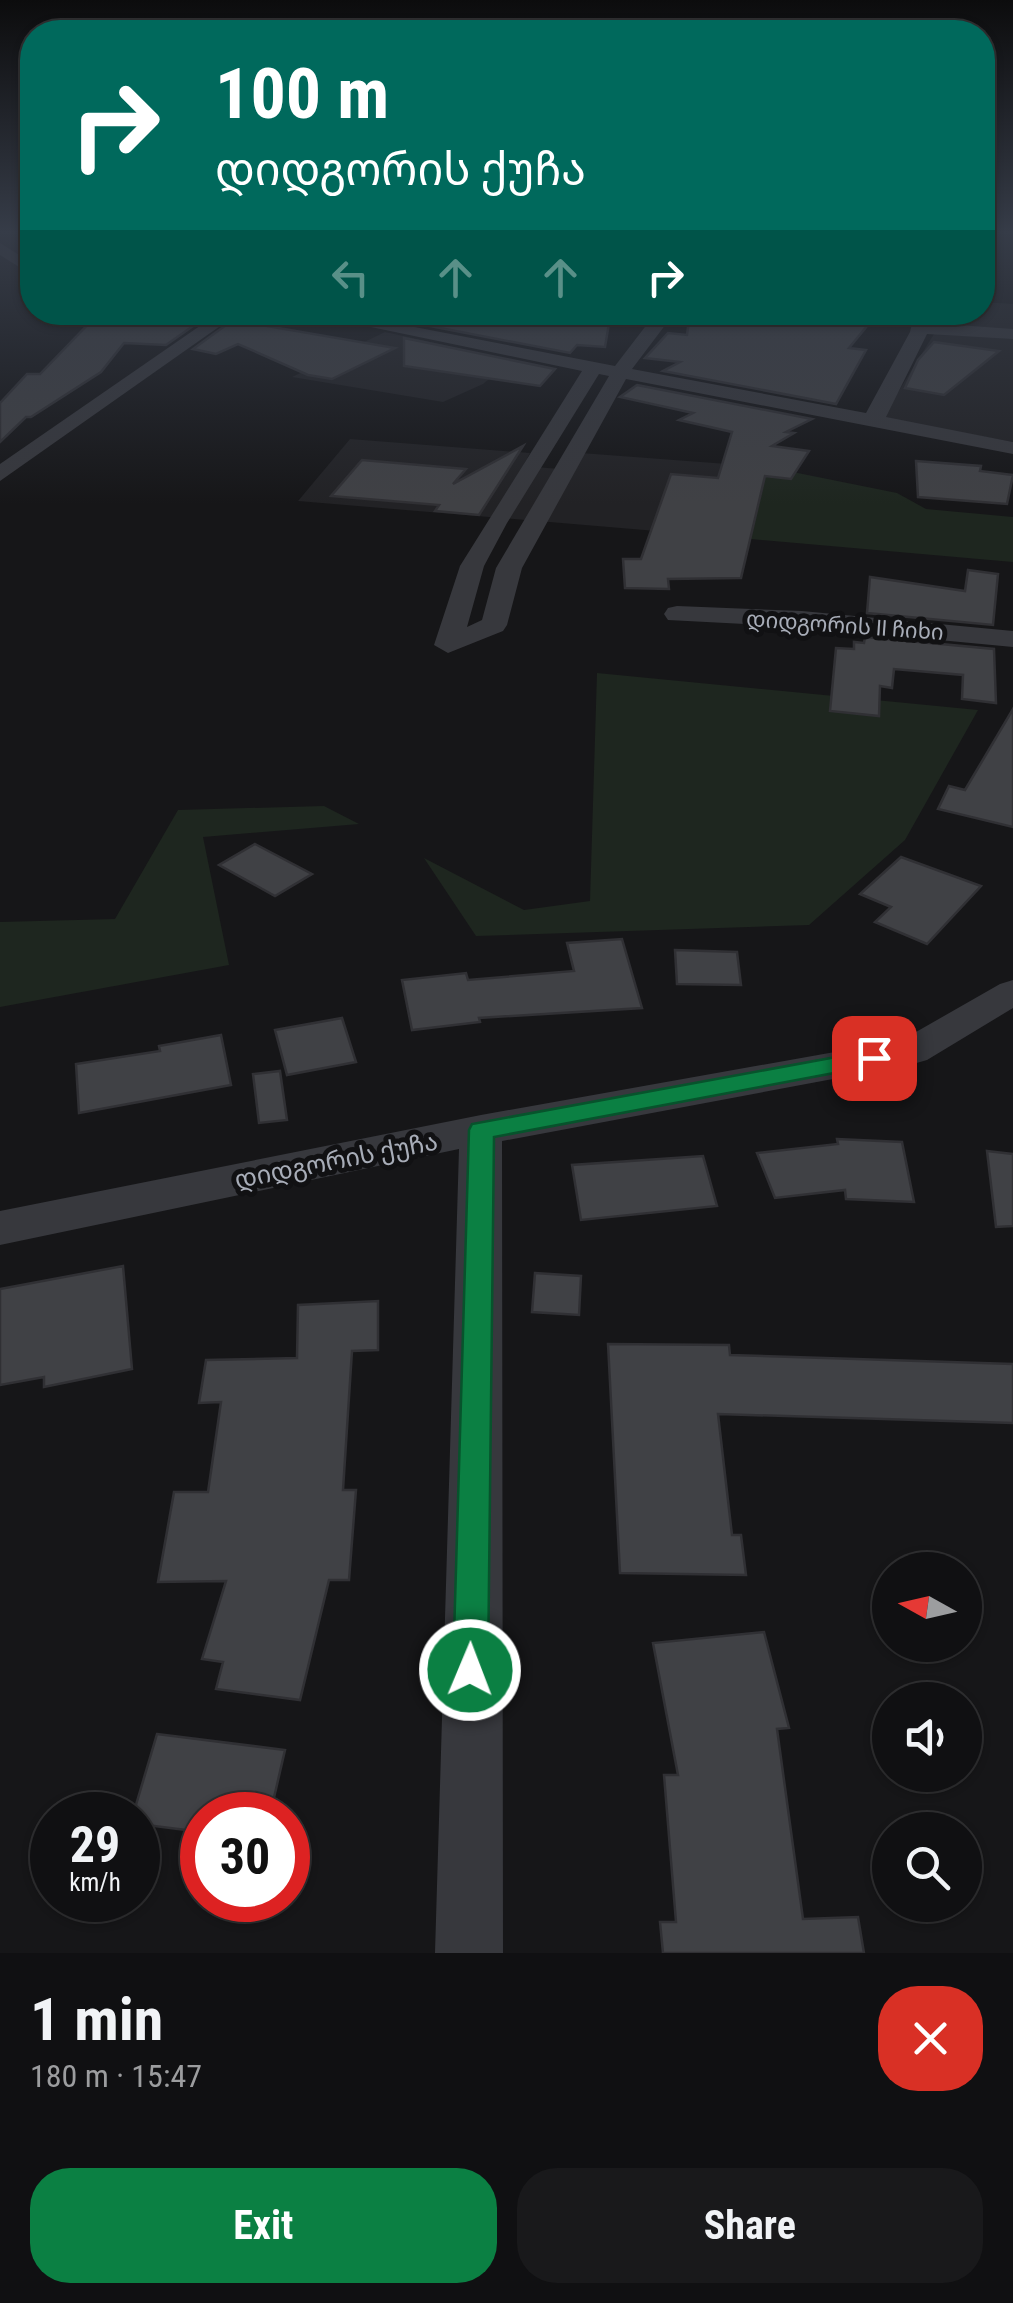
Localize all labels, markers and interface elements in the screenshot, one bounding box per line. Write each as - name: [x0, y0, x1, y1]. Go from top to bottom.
- text: 100 m: [215, 53, 389, 135]
- icon: right: [50, 60, 180, 190]
- text: დიდგორის ქუჩა: [215, 143, 586, 196]
- icon: left: [323, 250, 378, 305]
- icon: ahead: [428, 250, 483, 305]
- icon: ahead: [533, 250, 588, 305]
- icon: right: [638, 250, 693, 305]
- street label: დიდგორის II ჩიხი: [745, 606, 944, 646]
- pin: [832, 1016, 917, 1101]
- icon: arrive: [847, 1031, 902, 1086]
- street label: დიდგორის ქუჩა: [232, 1127, 440, 1195]
- north arrow: [872, 1552, 982, 1662]
- map controls: [872, 1552, 982, 1922]
- position arrow: [418, 1618, 522, 1722]
- button: sound: [872, 1682, 982, 1792]
- speed limit sign: 30: [180, 1792, 310, 1922]
- button: search: [872, 1812, 982, 1922]
- text: 29: [70, 1816, 120, 1874]
- text: km/h: [69, 1868, 121, 1897]
- text: 1 min: [30, 1984, 163, 2055]
- button: close: [878, 1986, 983, 2091]
- text: 180 m · 15:47: [30, 2057, 202, 2095]
- button: Exit: [30, 2168, 497, 2283]
- button: Share: [517, 2168, 983, 2283]

